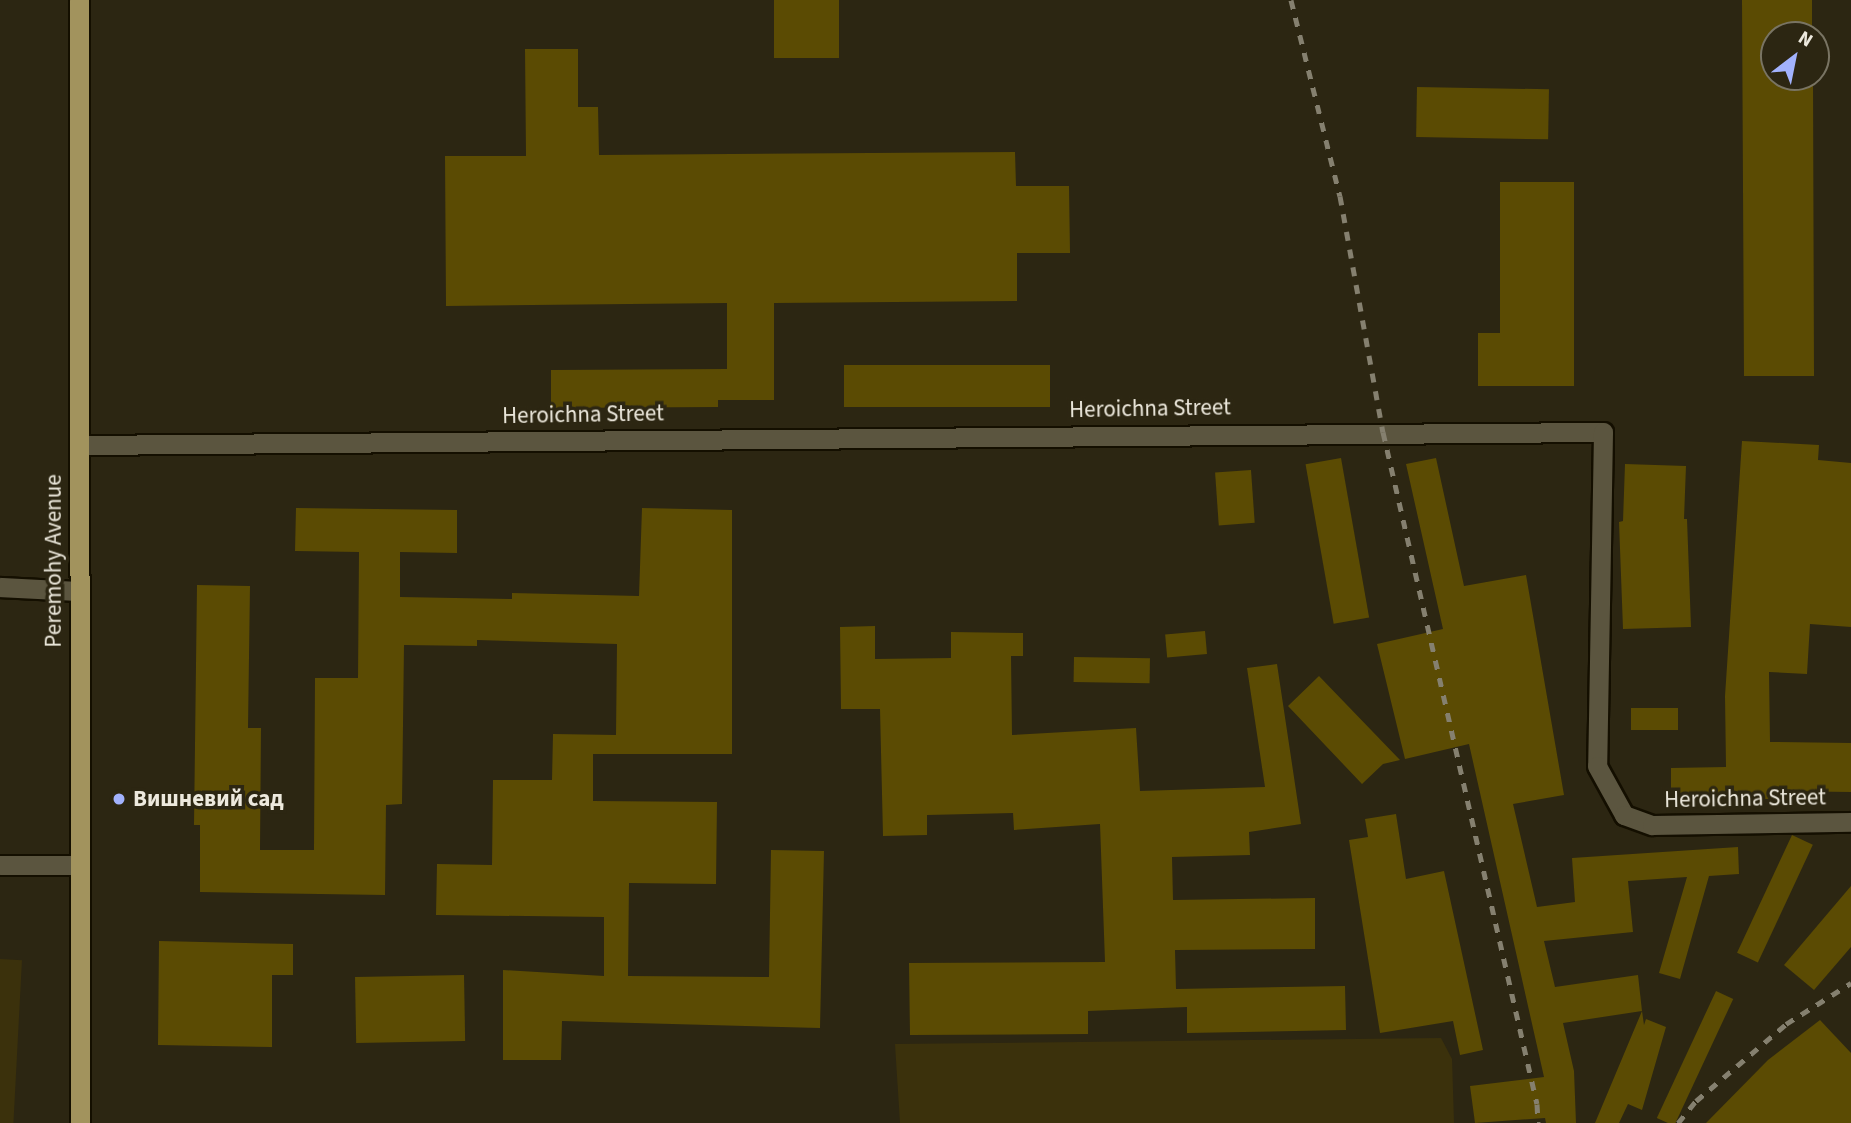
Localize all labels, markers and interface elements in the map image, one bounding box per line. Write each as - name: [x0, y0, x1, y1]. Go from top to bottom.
- north arrow: [1760, 21, 1830, 91]
- text: N: [1793, 25, 1818, 54]
- street label: Heroichna Street: [1069, 394, 1231, 424]
- street label: Heroichna Street: [502, 400, 664, 430]
- street label: Peremohy Avenue: [40, 474, 68, 648]
- street label: Heroichna Street: [1664, 784, 1826, 814]
- place label: Вишневий сад: [133, 785, 284, 813]
- marker: Вишневий сад: [111, 791, 127, 807]

